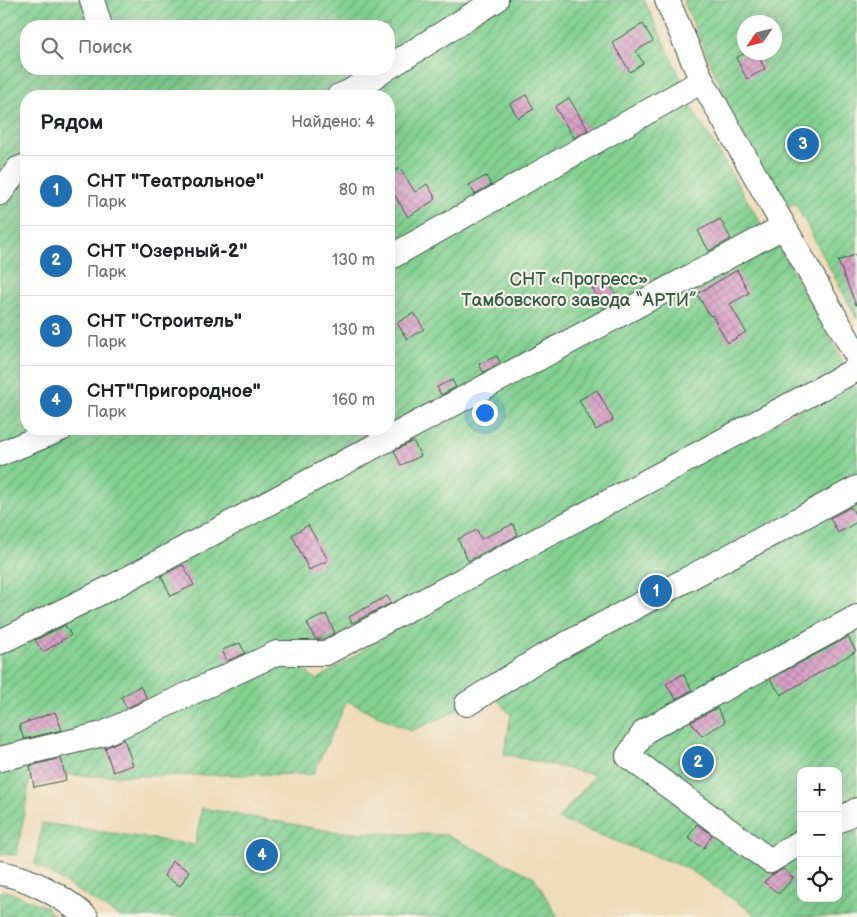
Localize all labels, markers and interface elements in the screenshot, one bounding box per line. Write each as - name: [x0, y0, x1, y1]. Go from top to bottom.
- north arrow: [737, 15, 782, 60]
- search box: [20, 20, 395, 75]
- icon: search: [38, 34, 66, 62]
- text: Поиск: [78, 36, 132, 59]
- text: Рядом: [40, 110, 103, 135]
- text: Найдено: 4: [291, 113, 375, 132]
- pin: 3: [787, 125, 819, 163]
- text: СНТ "Театральное": [87, 170, 264, 193]
- text: 1: [53, 181, 59, 200]
- text: 80 m: [339, 181, 375, 200]
- text: Парк: [87, 193, 126, 212]
- text: СНТ "Озерный-2": [87, 240, 247, 263]
- text: 2: [51, 251, 61, 270]
- text: 130 m: [332, 251, 375, 270]
- text: Парк: [87, 263, 126, 282]
- park label: СНТ «Прогресс» Тамбовского завода “АРТИ”: [461, 269, 697, 311]
- text: СНТ "Строитель": [87, 310, 242, 333]
- text: 3: [51, 321, 61, 340]
- text: 130 m: [332, 321, 375, 340]
- text: Парк: [87, 333, 126, 352]
- text: СНТ"Пригородное": [87, 380, 261, 403]
- text: 4: [51, 391, 61, 410]
- text: 160 m: [332, 391, 375, 410]
- your location: [472, 400, 498, 426]
- text: Парк: [87, 403, 126, 422]
- pin: 1: [640, 572, 672, 610]
- pin: 2: [682, 743, 714, 781]
- map controls: [797, 767, 842, 902]
- button: +: [797, 767, 842, 812]
- button: −: [797, 812, 842, 857]
- pin: 4: [246, 836, 278, 874]
- button: locate: [797, 857, 842, 902]

